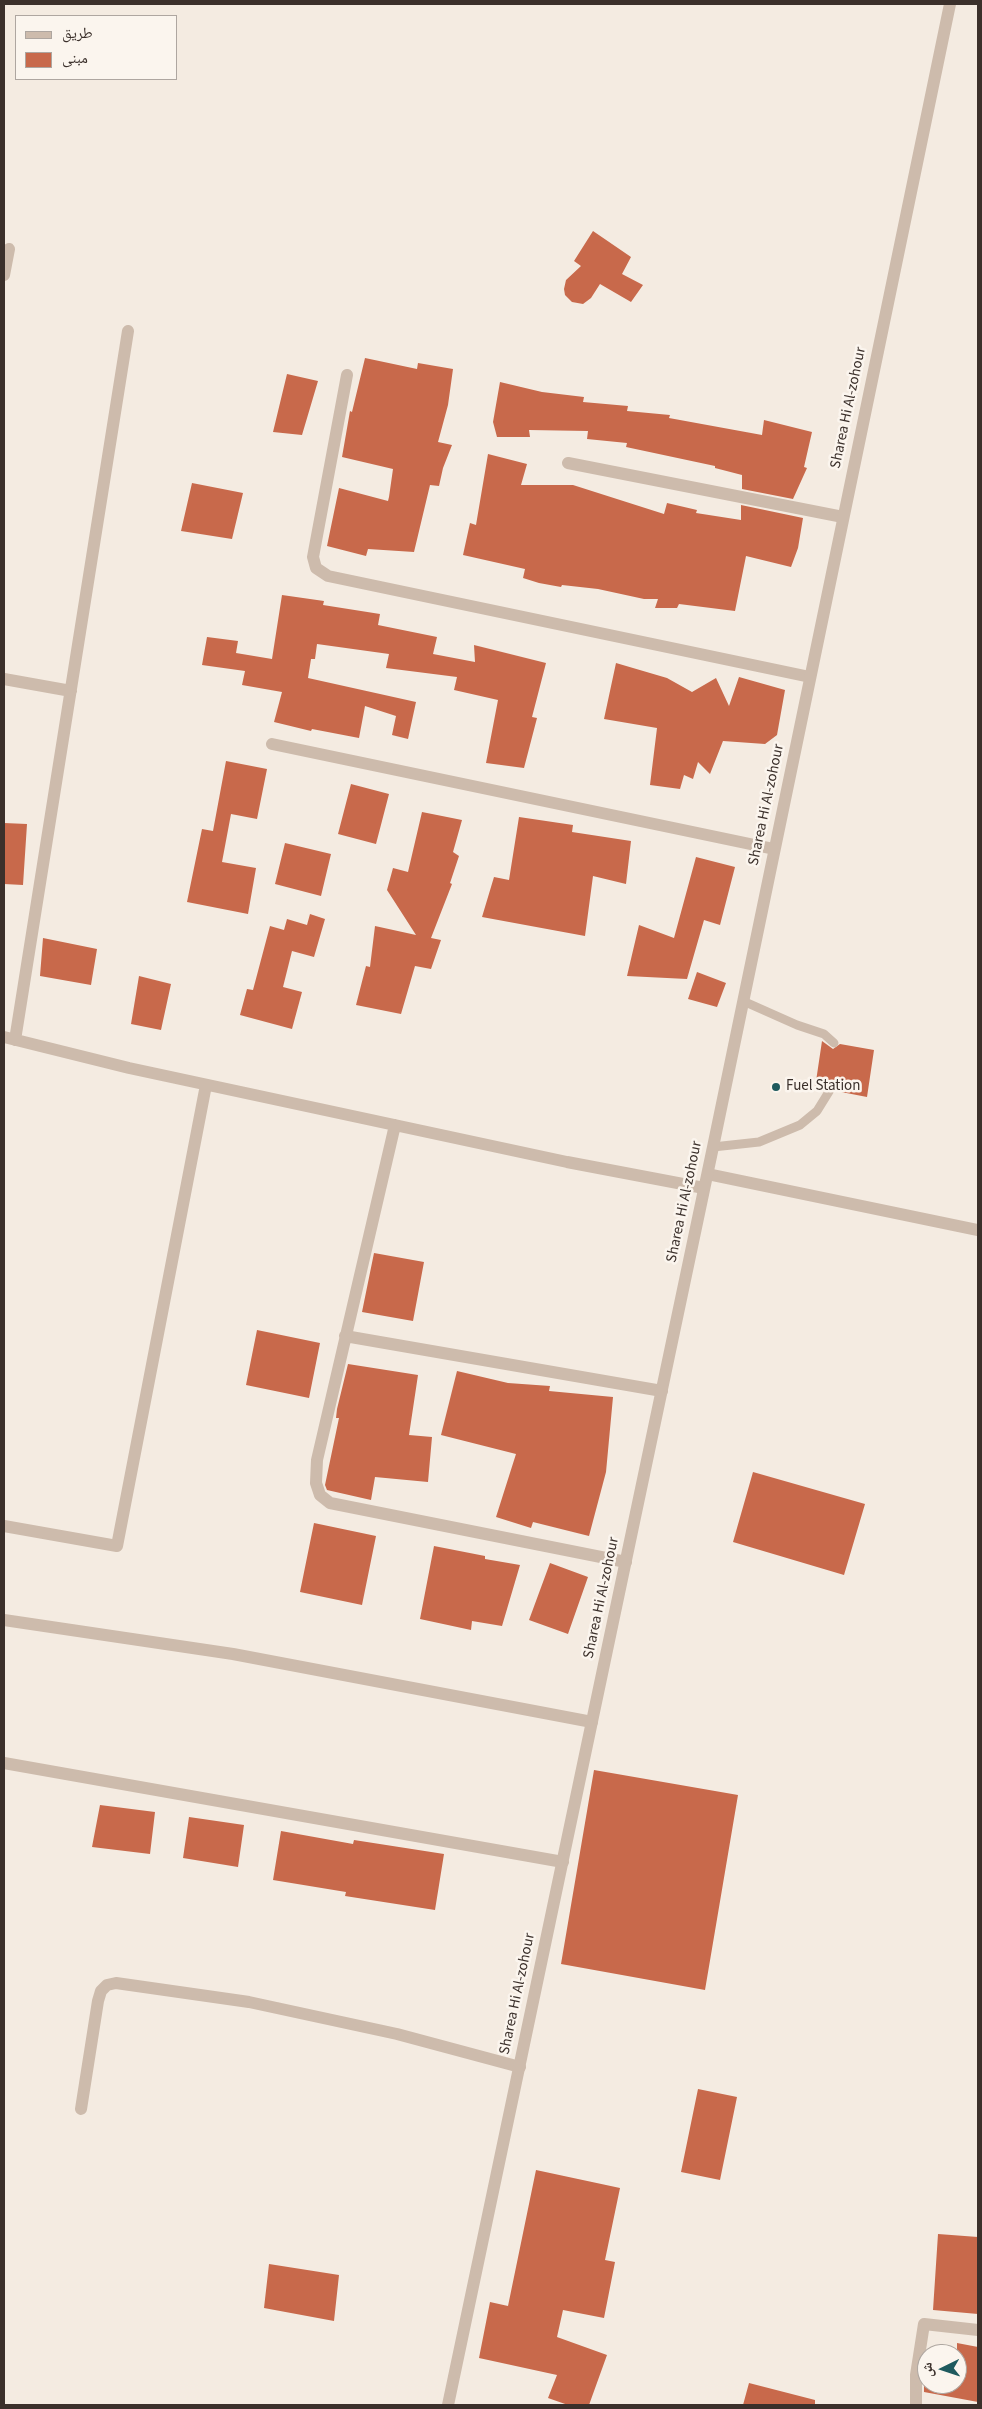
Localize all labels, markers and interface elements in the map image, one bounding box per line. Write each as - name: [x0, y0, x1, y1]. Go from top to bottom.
- legend: [15, 15, 178, 80]
- text: طريق: [62, 23, 93, 44]
- text: مبنى: [62, 48, 88, 69]
- street label: Sharea Hi Al-zohour: [827, 346, 871, 470]
- street label: Sharea Hi Al-zohour: [745, 743, 789, 867]
- place label: Fuel Station: [786, 1078, 860, 1096]
- marker: Fuel Station: [770, 1081, 782, 1093]
- street label: Sharea Hi Al-zohour: [663, 1140, 707, 1264]
- street label: Sharea Hi Al-zohour: [580, 1536, 624, 1660]
- street label: Sharea Hi Al-zohour: [496, 1932, 540, 2056]
- north arrow: [917, 2344, 967, 2394]
- text: ش: [918, 2362, 939, 2378]

